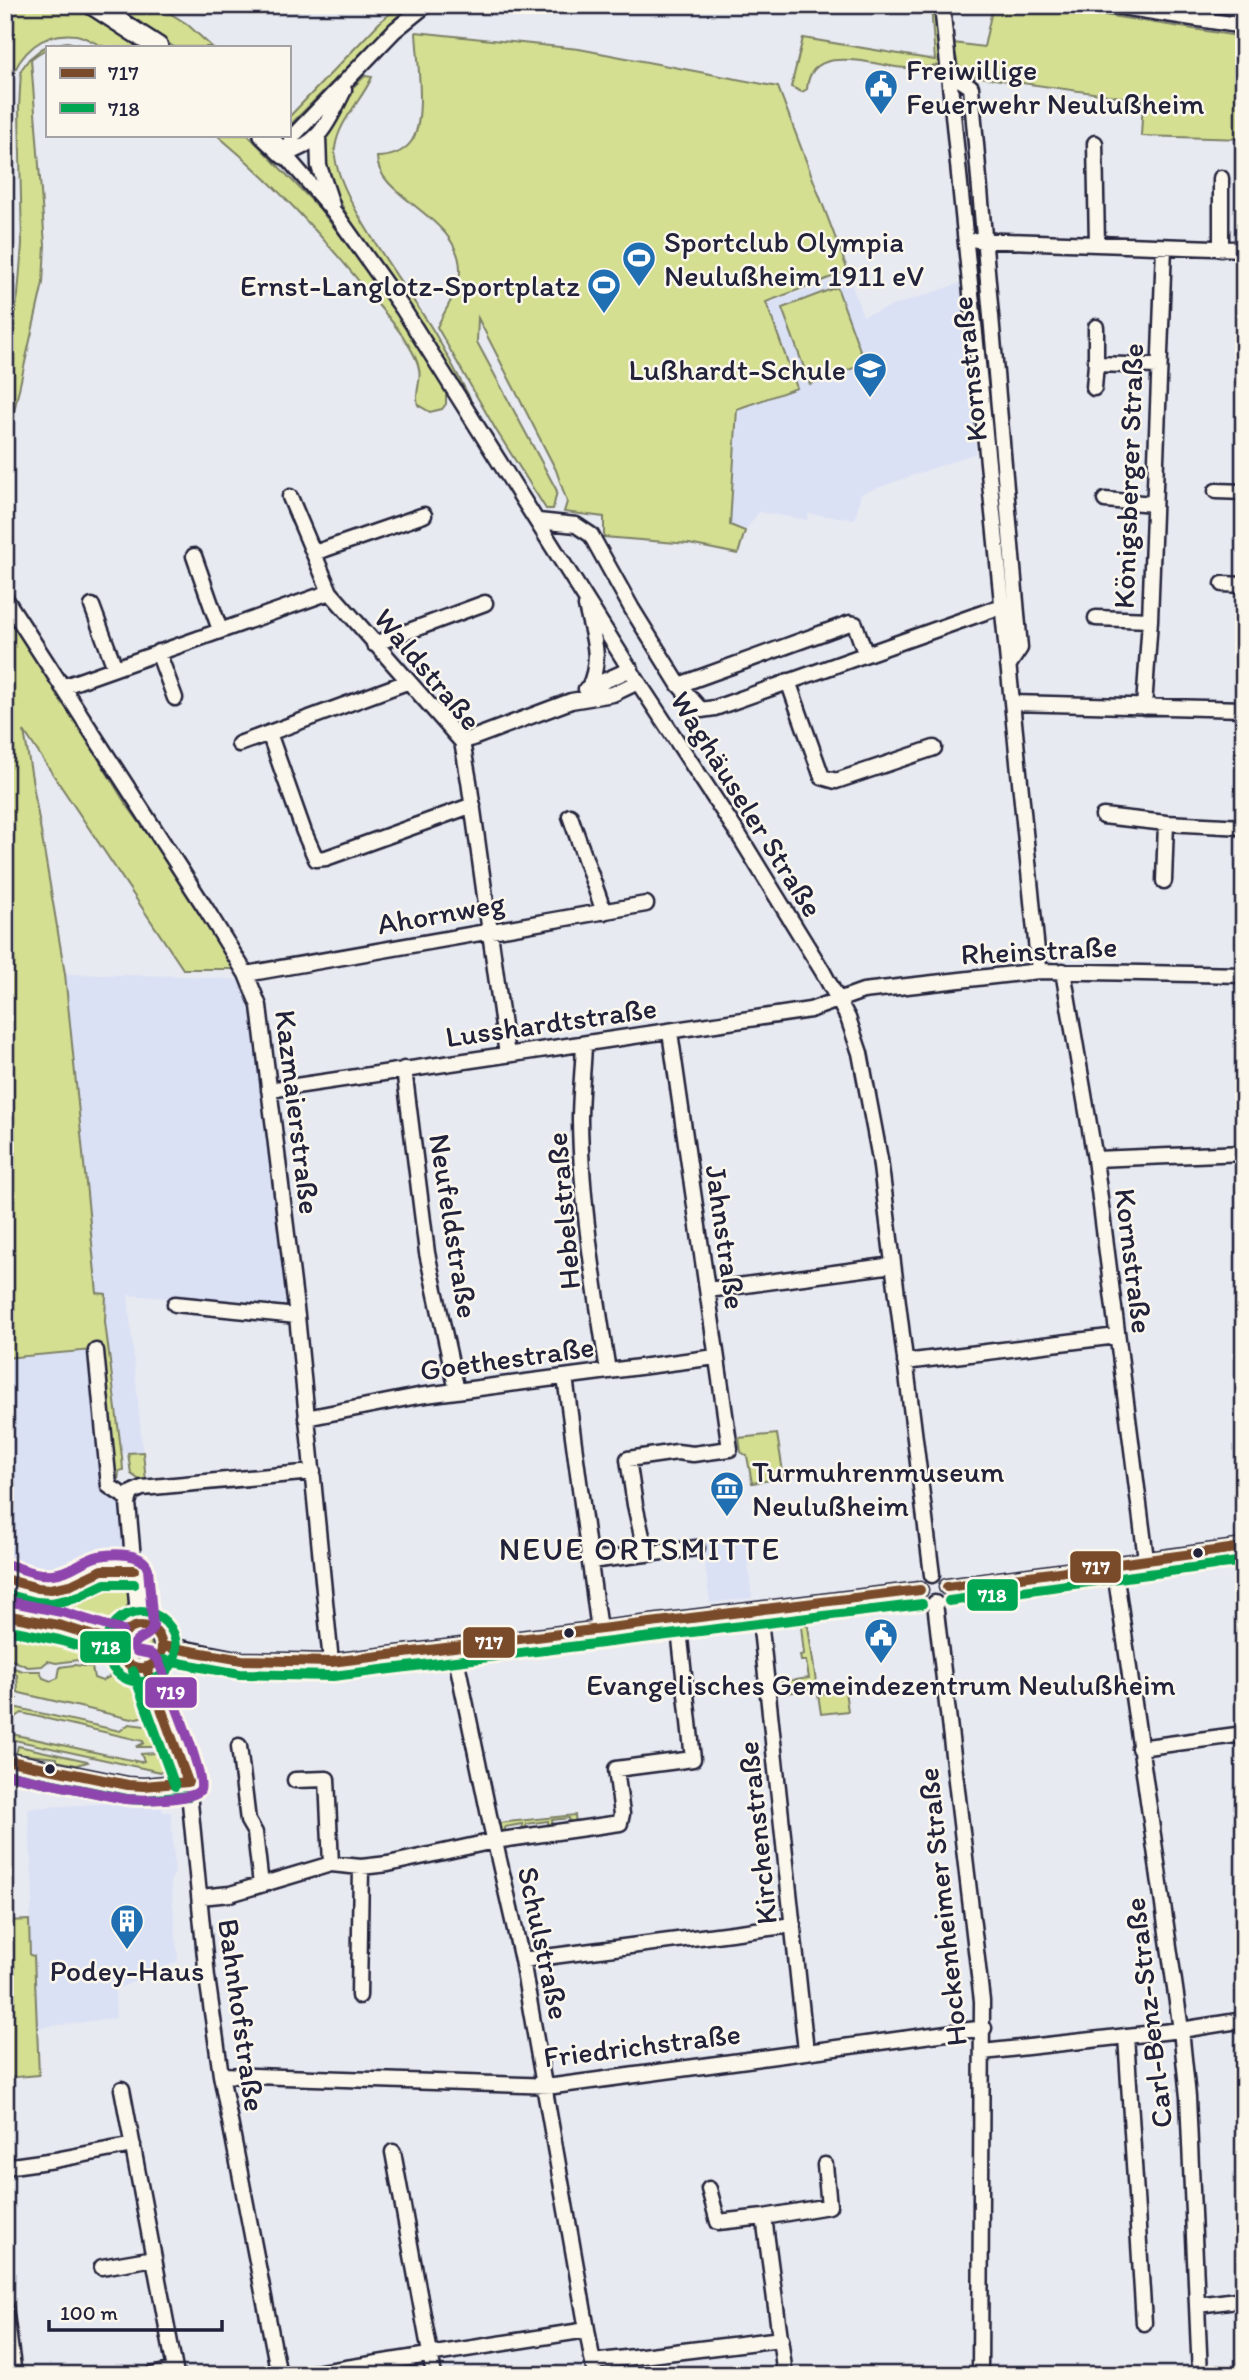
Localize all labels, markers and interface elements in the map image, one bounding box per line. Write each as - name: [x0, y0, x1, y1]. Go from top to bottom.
- legend: [46, 46, 290, 136]
- place label: Freiwillige Feuerwehr Neulußheim: [906, 51, 1205, 122]
- text: 717: [108, 60, 139, 85]
- public building icon: Freiwillige Feuerwehr Neulußheim: [862, 67, 900, 116]
- text: 718: [108, 96, 140, 121]
- place label: Sportclub Olympia Neulußheim 1911 eV: [664, 223, 924, 294]
- sports icon: Sportclub Olympia Neulußheim 1911 eV: [620, 239, 658, 288]
- sports icon: Ernst-Langlotz-Sportplatz: [585, 266, 623, 315]
- place label: Ernst-Langlotz-Sportplatz: [240, 267, 580, 304]
- street label: Kornstraße: [943, 294, 995, 444]
- street label: Königsberger Straße: [1105, 343, 1151, 609]
- school or university icon: Lußhardt-Schule: [851, 350, 889, 399]
- place label: Lußhardt-Schule: [629, 351, 846, 388]
- street label: Waldstraße: [366, 600, 490, 738]
- street label: Waghäuseler Straße: [663, 684, 831, 924]
- street label: Ahornweg: [374, 883, 508, 942]
- street label: Rheinstraße: [960, 927, 1118, 973]
- street label: Lusshardtstraße: [443, 989, 659, 1055]
- street label: Kazmaierstraße: [267, 1008, 329, 1216]
- street label: Neufeldstraße: [421, 1131, 487, 1321]
- street label: Hebelstraße: [538, 1131, 588, 1291]
- street label: Jahnstraße: [698, 1162, 754, 1312]
- street label: Kornstraße: [1107, 1186, 1161, 1336]
- street label: Goethestraße: [417, 1327, 597, 1389]
- place label: Turmuhrenmuseum Neulußheim: [752, 1453, 1004, 1524]
- museum icon: Turmuhrenmuseum Neulußheim: [708, 1469, 746, 1518]
- district label: NEUE ORTSMITTE: [499, 1530, 781, 1568]
- unlabelled marker: [1191, 1546, 1205, 1560]
- line badge: 717: [1069, 1550, 1122, 1584]
- text: 717: [1081, 1556, 1110, 1579]
- line badge: 718: [966, 1578, 1019, 1612]
- text: 718: [977, 1584, 1007, 1607]
- public building icon: Evangelisches Gemeindezentrum Neulußheim: [862, 1616, 900, 1665]
- line badge: 717: [462, 1626, 516, 1659]
- unlabelled marker: [562, 1626, 576, 1640]
- line badge: 718: [79, 1630, 132, 1664]
- text: 717: [474, 1631, 503, 1654]
- text: 718: [91, 1636, 121, 1659]
- place label: Evangelisches Gemeindezentrum Neulußheim: [586, 1666, 1176, 1703]
- line badge: 719: [144, 1676, 198, 1709]
- text: 719: [156, 1681, 185, 1704]
- street label: Kirchenstraße: [729, 1739, 785, 1927]
- unlabelled marker: [43, 1762, 57, 1776]
- street label: Hockenheimer Straße: [909, 1766, 975, 2048]
- street label: Schulstraße: [510, 1863, 578, 2023]
- street label: Carl-Benz-Straße: [1116, 1896, 1180, 2130]
- building icon: Podey-Haus: [108, 1902, 146, 1951]
- street label: Bahnhofstraße: [210, 1916, 274, 2114]
- place label: Podey-Haus: [50, 1952, 204, 1989]
- street label: Friedrichstraße: [541, 2015, 743, 2075]
- scale bar: [49, 2289, 222, 2333]
- text: 100 m: [60, 2300, 118, 2325]

